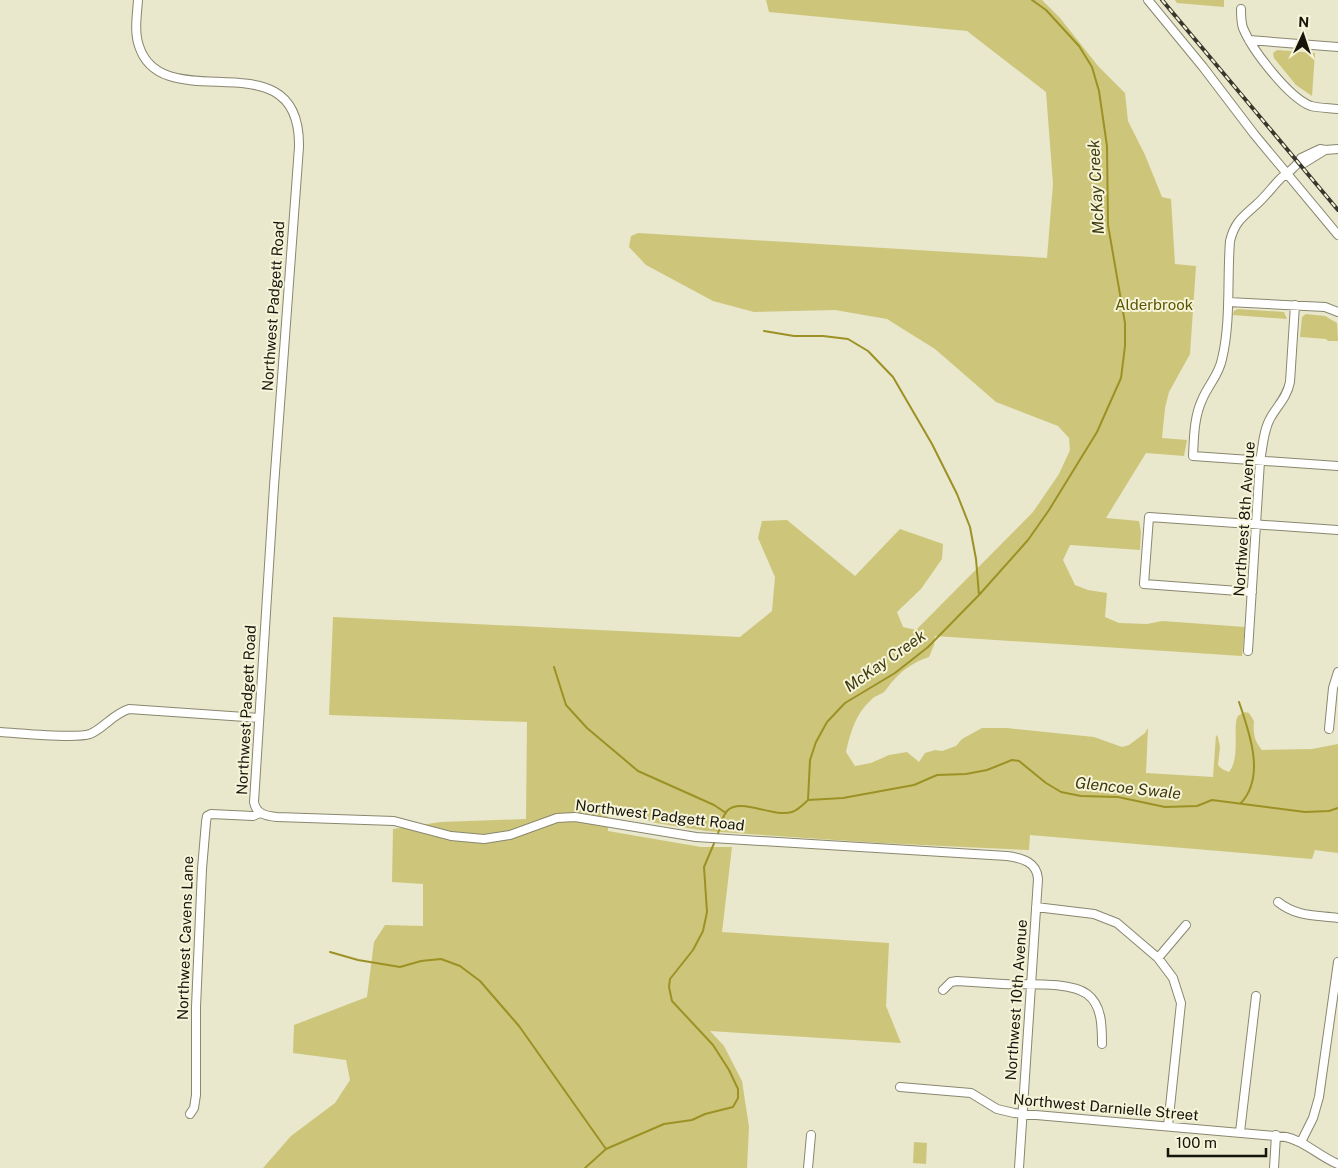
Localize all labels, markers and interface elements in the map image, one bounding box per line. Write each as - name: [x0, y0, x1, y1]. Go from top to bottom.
- north arrow: [1278, 10, 1328, 60]
- text: N: [1298, 14, 1310, 30]
- water label: McKay Creek: [1084, 139, 1108, 235]
- street label: Northwest Padgett Road: [259, 220, 287, 392]
- park label: Alderbrook: [1115, 296, 1193, 313]
- street label: Northwest 8th Avenue: [1230, 441, 1258, 597]
- street label: Northwest Padgett Road: [233, 624, 259, 796]
- water label: McKay Creek: [841, 626, 930, 696]
- water label: Glencoe Swale: [1074, 773, 1182, 803]
- street label: Northwest Padgett Road: [574, 796, 746, 834]
- street label: Northwest Cavens Lane: [174, 856, 196, 1020]
- street label: Northwest 10th Avenue: [1002, 919, 1030, 1081]
- street label: Northwest Darnielle Street: [1012, 1090, 1200, 1124]
- scale bar: [1168, 1126, 1266, 1158]
- text: 100 m: [1176, 1134, 1217, 1151]

